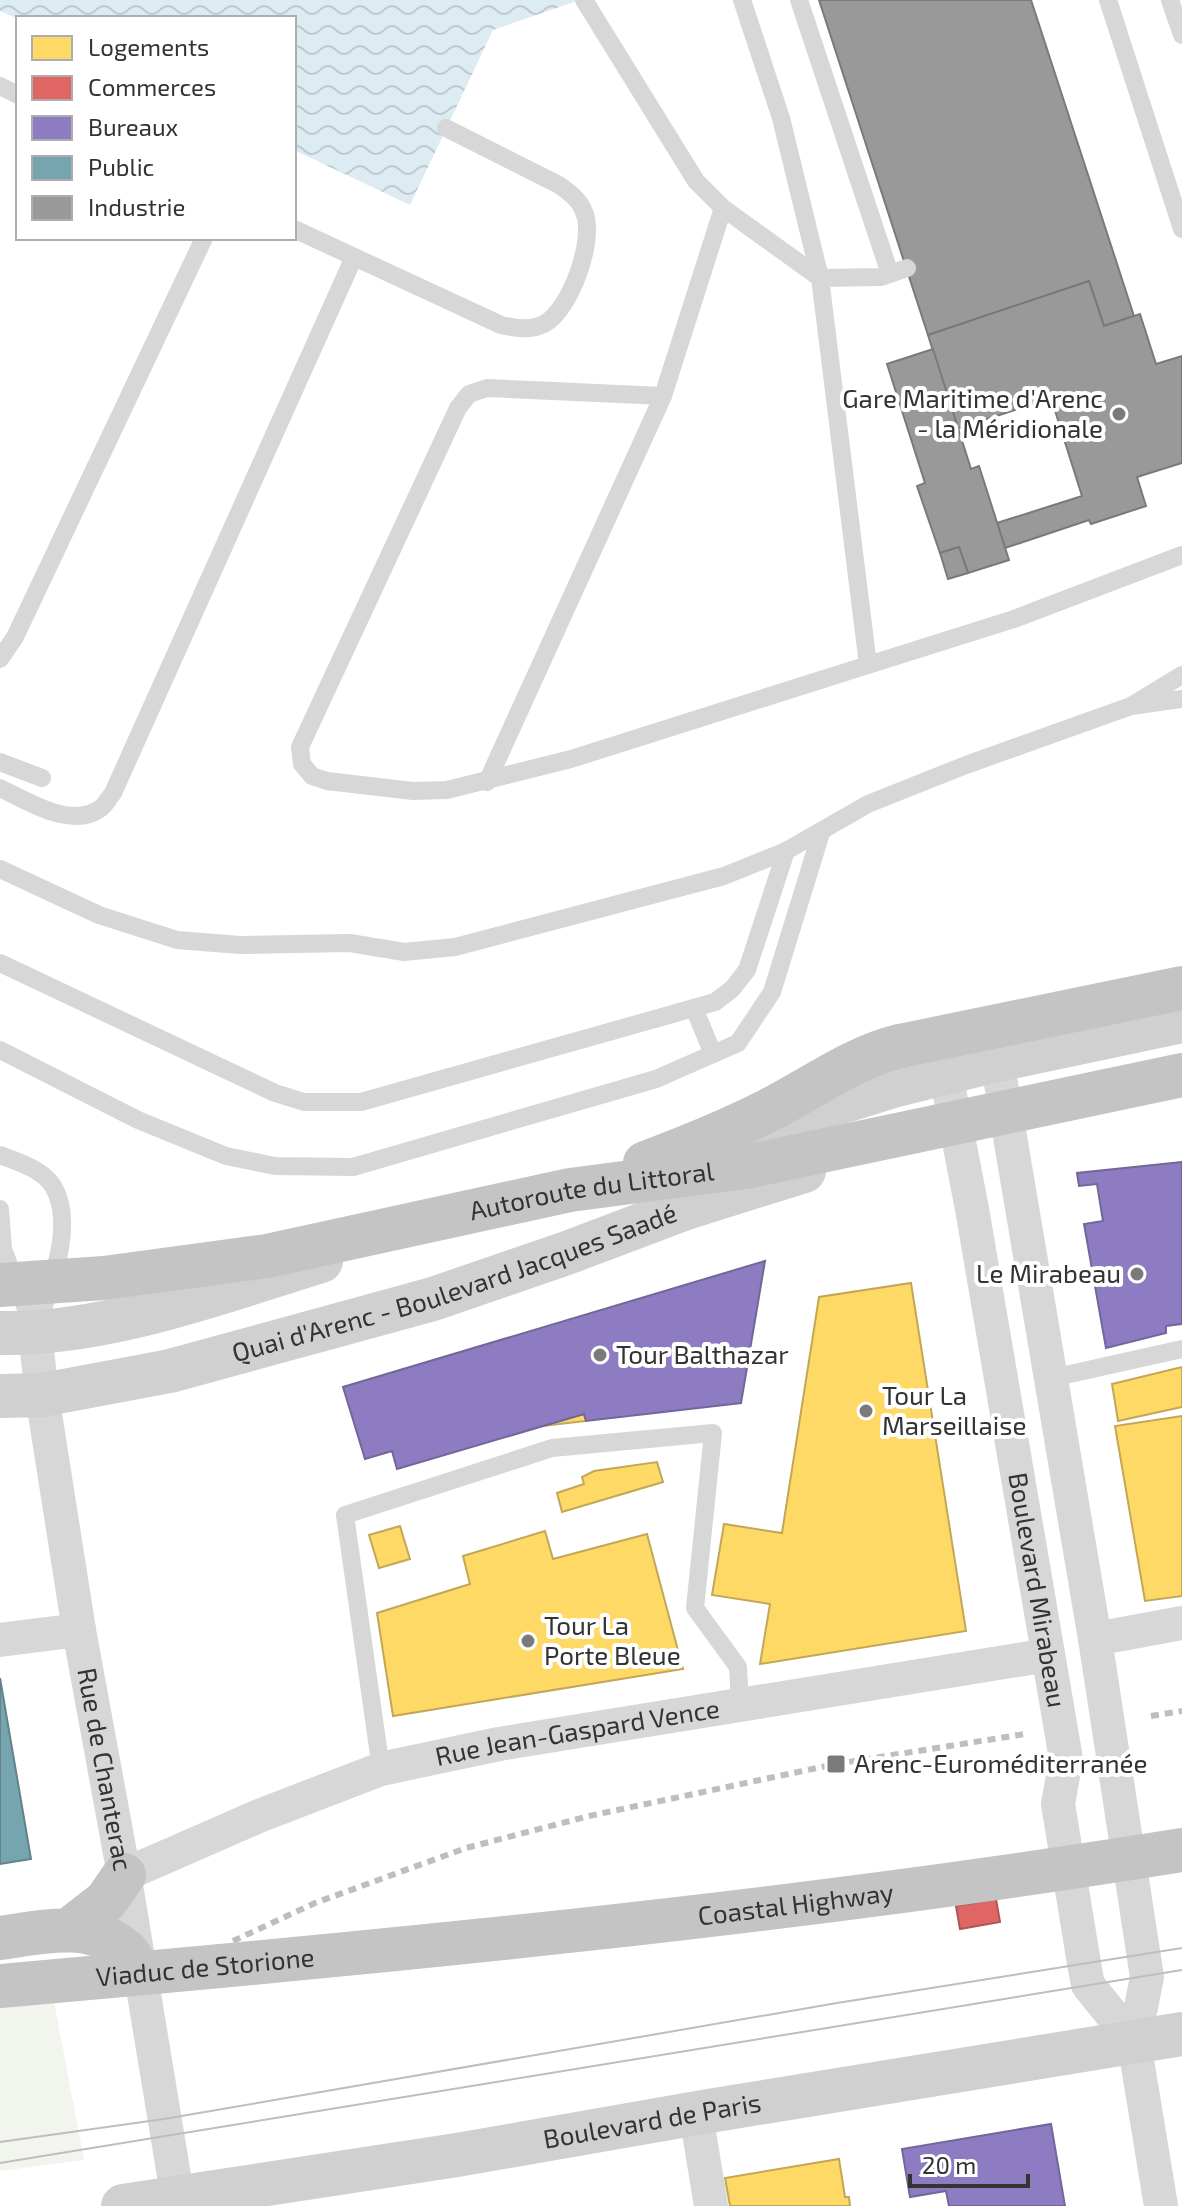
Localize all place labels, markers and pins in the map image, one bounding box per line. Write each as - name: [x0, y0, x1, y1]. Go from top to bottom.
- place label: Gare Maritime d'Arenc - la Méridionale: [842, 382, 1103, 443]
- marker: Gare Maritime d'Arenc - la Méridionale: [1110, 405, 1128, 423]
- place label: Le Mirabeau: [976, 1257, 1121, 1288]
- marker: Le Mirabeau: [1128, 1265, 1146, 1283]
- place label: Tour Balthazar: [616, 1338, 789, 1369]
- marker: Tour Balthazar: [591, 1346, 609, 1364]
- place label: Tour La Marseillaise: [882, 1379, 1026, 1440]
- marker: Tour La Marseillaise: [857, 1402, 875, 1420]
- place label: Tour La Porte Bleue: [544, 1609, 681, 1670]
- marker: Tour La Porte Bleue: [519, 1632, 537, 1650]
- place label: Arenc-Euroméditerranée: [854, 1747, 1148, 1778]
- marker: Arenc-Euroméditerranée: [825, 1753, 847, 1775]

